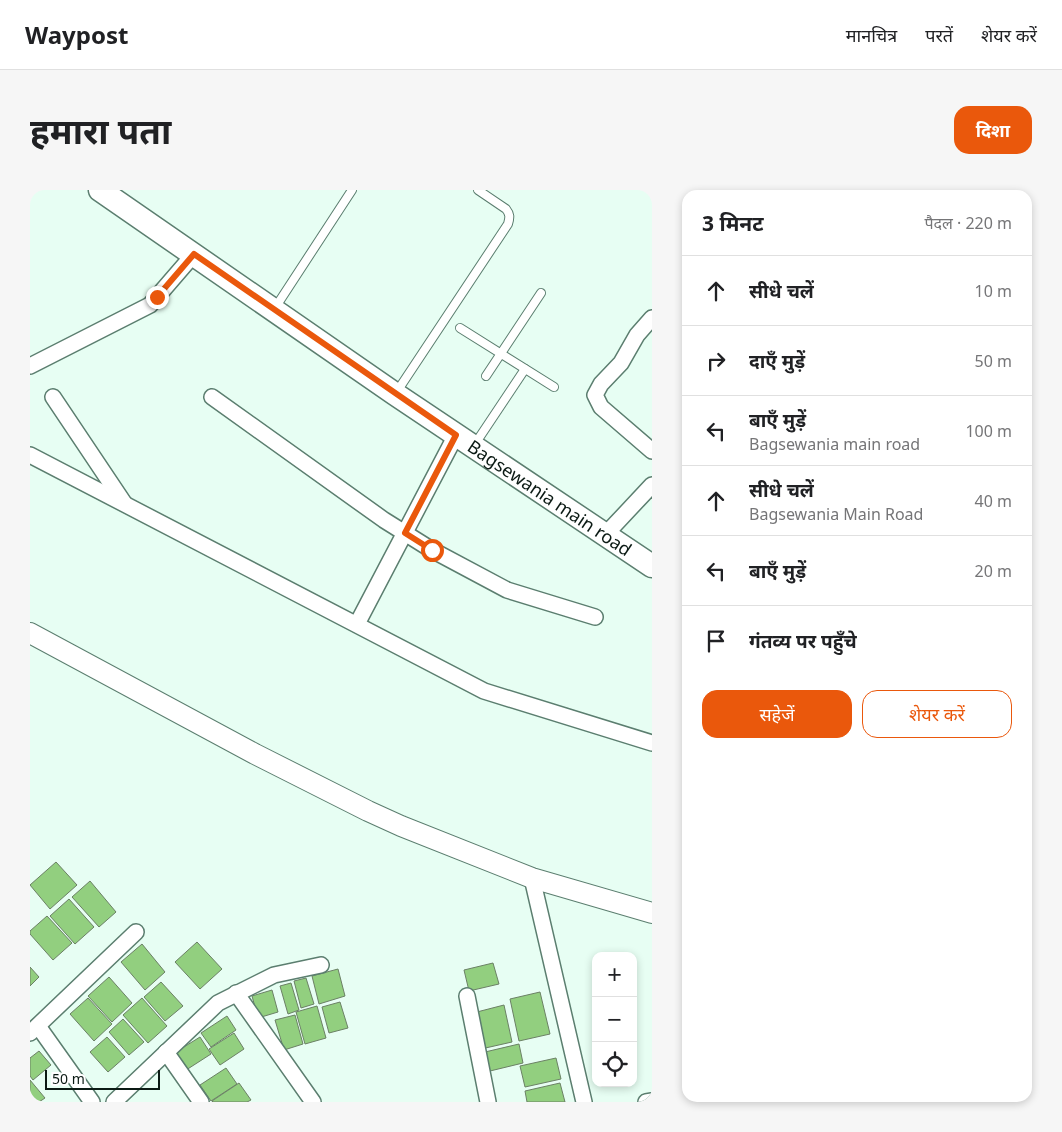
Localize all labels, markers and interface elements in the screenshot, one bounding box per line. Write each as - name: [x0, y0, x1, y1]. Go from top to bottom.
- text: Waypost: [25, 18, 128, 51]
- text: मानचित्र: [846, 23, 897, 47]
- text: परतें: [925, 23, 953, 47]
- text: शेयर करें: [981, 23, 1037, 47]
- button: दिशा: [954, 106, 1032, 154]
- text: हमारा पता: [30, 107, 171, 154]
- text: 3 मिनट: [702, 209, 764, 237]
- text: पैदल · 220 m: [924, 212, 1012, 234]
- icon: ahead: [702, 277, 730, 305]
- text: सीधे चलें: [749, 278, 814, 304]
- text: 10 m: [975, 280, 1012, 302]
- route end: [146, 286, 169, 309]
- icon: right: [702, 347, 730, 375]
- text: दाएँ मुड़ें: [749, 348, 805, 374]
- text: 50 m: [975, 350, 1012, 372]
- text: बाएँ मुड़ें: [749, 407, 806, 433]
- icon: left: [702, 417, 730, 445]
- text: 100 m: [965, 420, 1012, 442]
- text: Bagsewania main road: [749, 433, 920, 455]
- street label: Bagsewania main road: [463, 434, 637, 561]
- text: सीधे चलें: [749, 477, 814, 503]
- icon: ahead: [702, 487, 730, 515]
- text: 40 m: [975, 490, 1012, 512]
- text: Bagsewania Main Road: [749, 503, 923, 525]
- route start: [421, 539, 444, 562]
- icon: left: [702, 557, 730, 585]
- text: बाएँ मुड़ें: [749, 558, 806, 584]
- text: 20 m: [975, 560, 1012, 582]
- icon: arrive: [702, 627, 730, 655]
- text: गंतव्य पर पहुँचे: [749, 628, 857, 654]
- button: सहेजें: [702, 690, 852, 738]
- button: शेयर करें: [862, 690, 1012, 738]
- map controls: [592, 952, 637, 1087]
- button: +: [592, 952, 637, 997]
- button: −: [592, 997, 637, 1042]
- button: locate: [592, 1042, 637, 1087]
- scale bar: [45, 1067, 160, 1090]
- text: 50 m: [52, 1069, 85, 1088]

